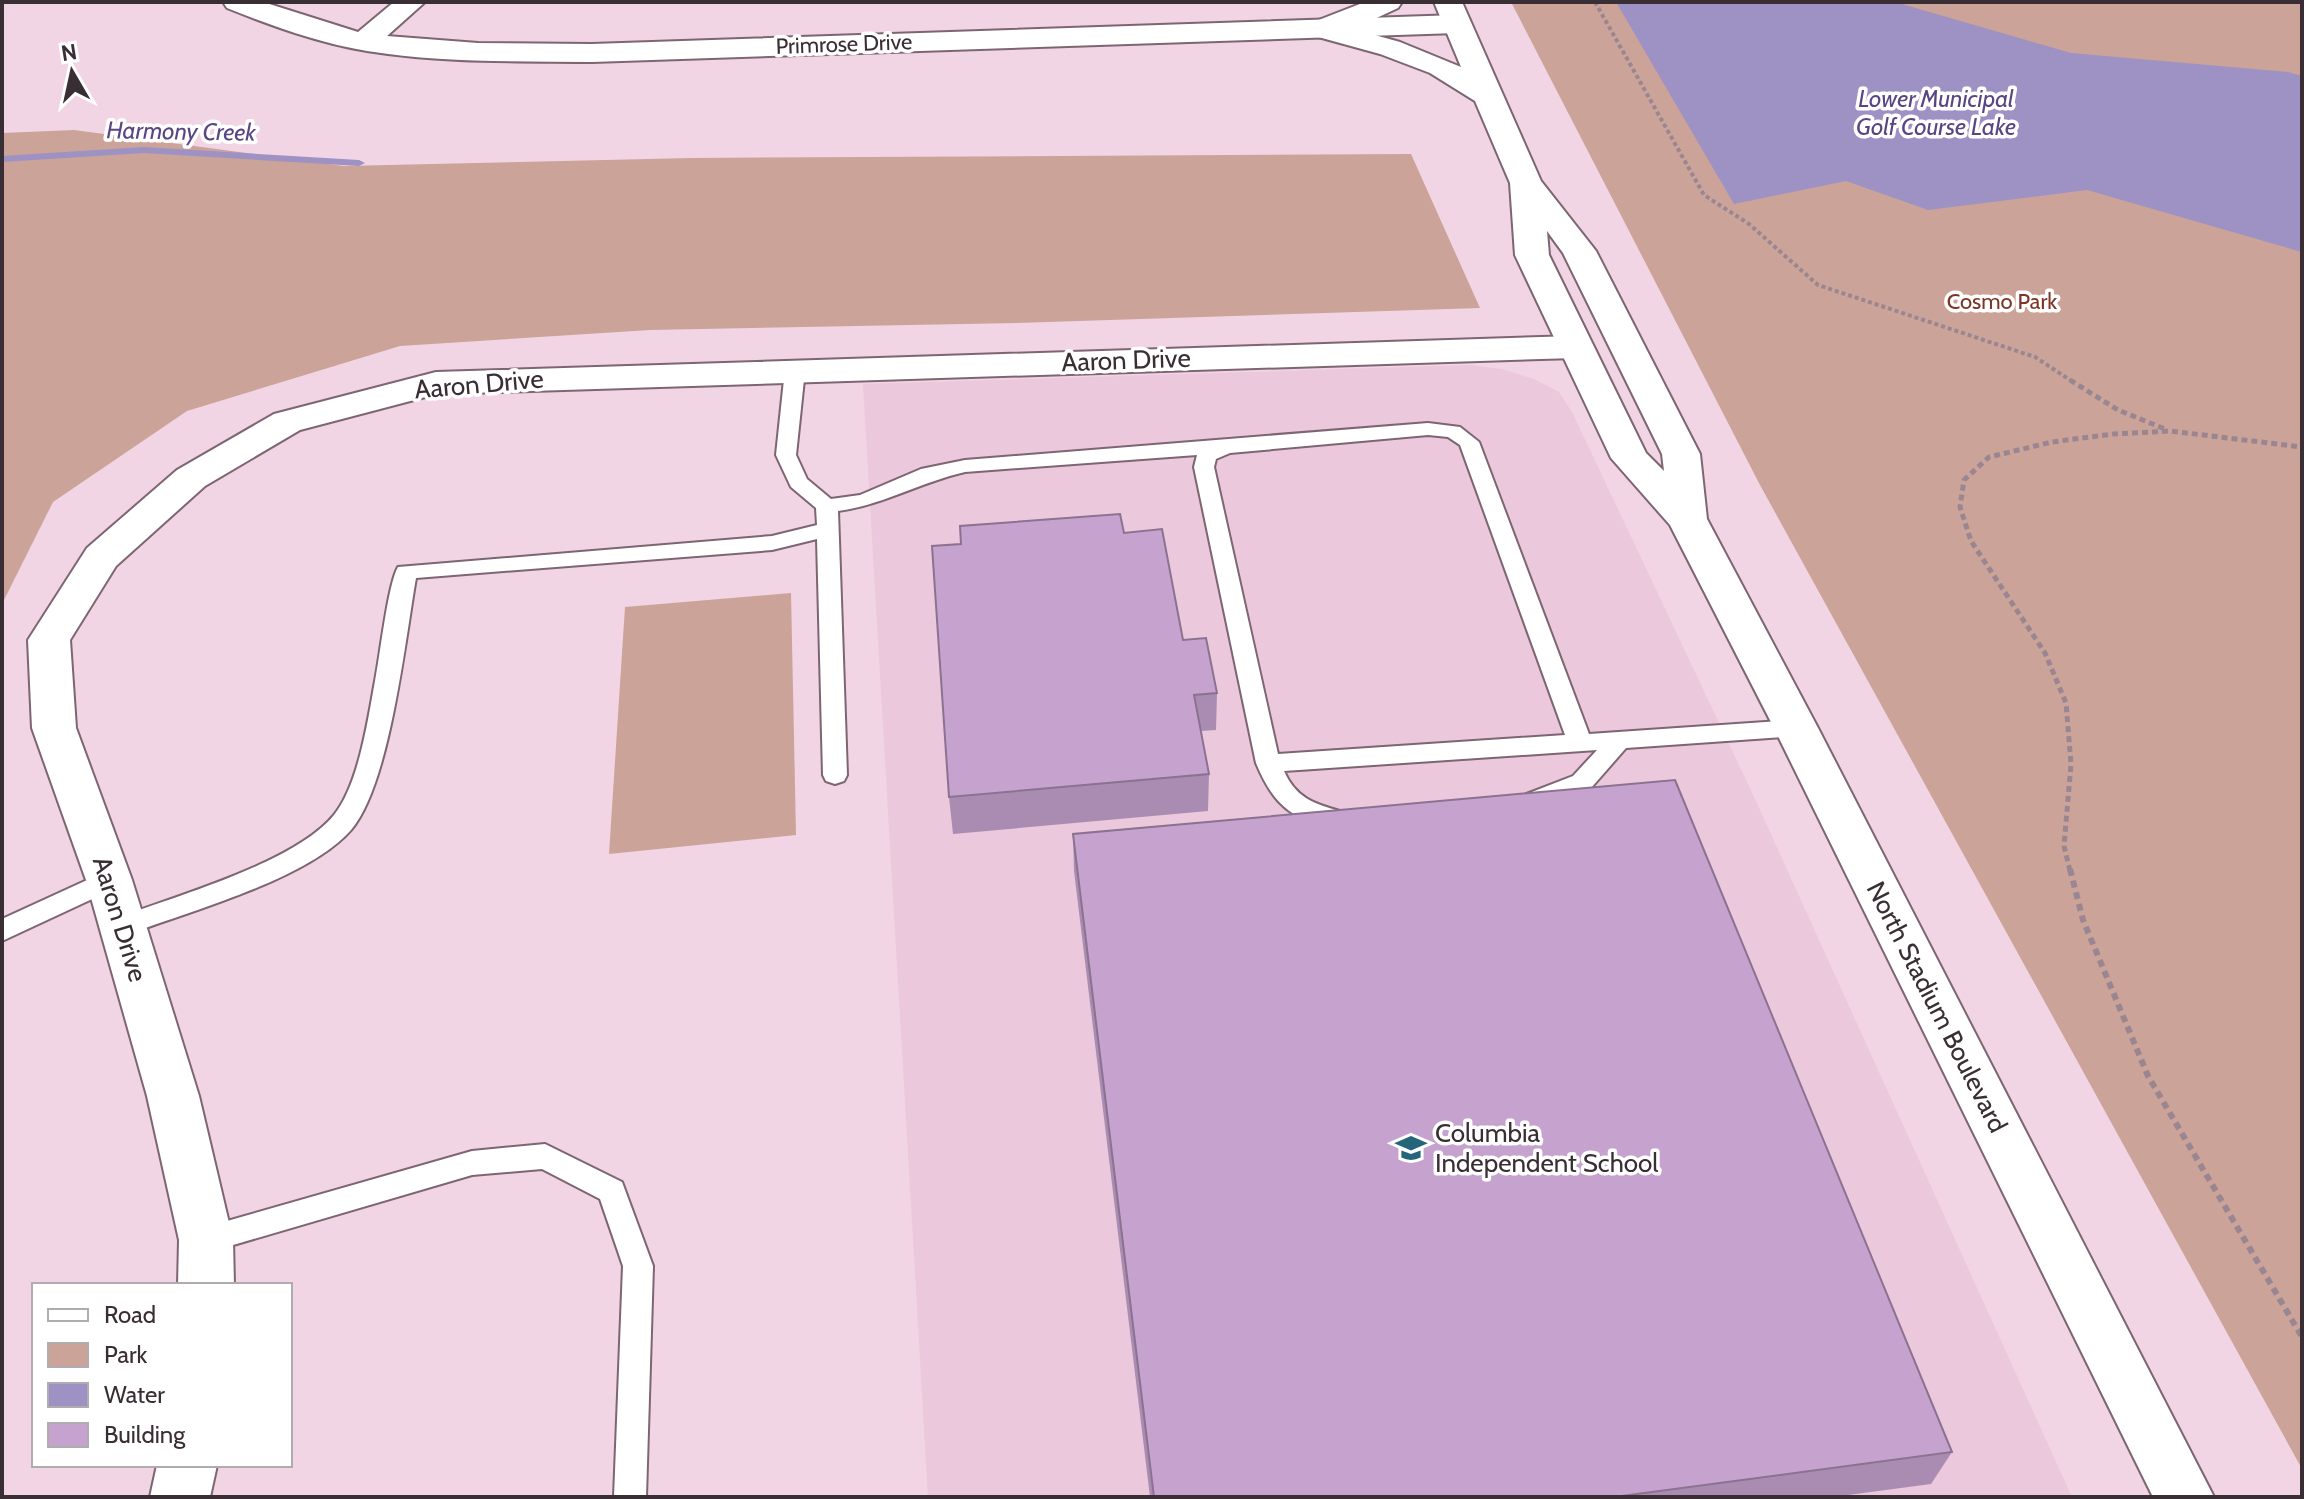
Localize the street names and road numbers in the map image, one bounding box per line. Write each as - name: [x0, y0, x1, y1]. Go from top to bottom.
- street label: Primrose Drive: [775, 28, 913, 60]
- street label: Aaron Drive: [1061, 342, 1191, 378]
- street label: Aaron Drive: [413, 362, 545, 406]
- street label: Aaron Drive: [86, 852, 154, 986]
- street label: North Stadium Boulevard: [1860, 876, 2014, 1138]

